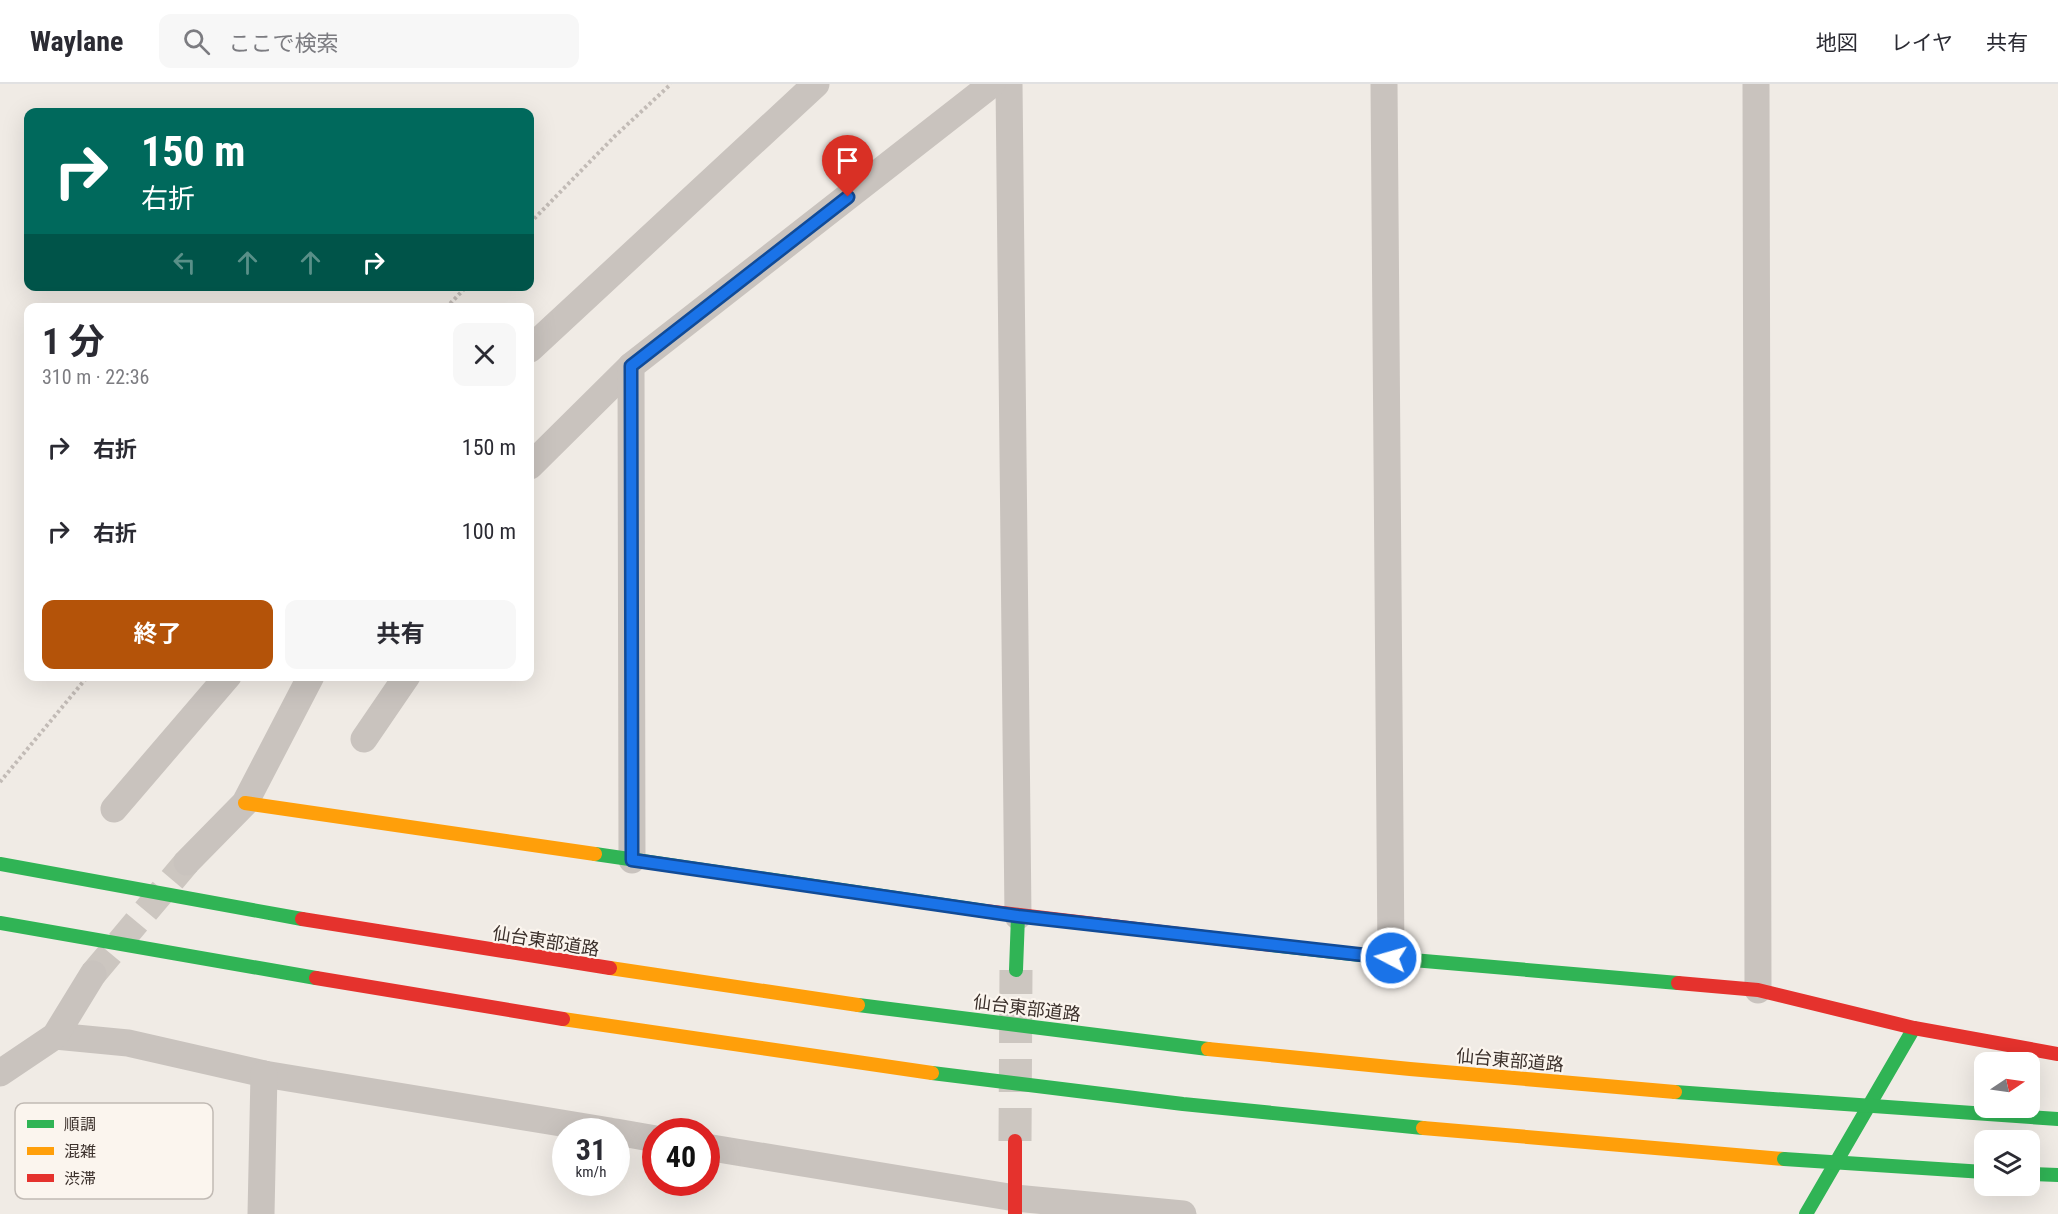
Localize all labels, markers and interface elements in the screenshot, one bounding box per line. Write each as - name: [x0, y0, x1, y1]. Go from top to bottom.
- search box: [159, 14, 579, 68]
- text: Waylane: [30, 25, 123, 58]
- icon: search: [180, 25, 213, 58]
- text: ここで検索: [228, 31, 338, 56]
- text: 地図: [1816, 31, 1858, 55]
- text: レイヤ: [1891, 31, 1953, 55]
- text: 共有: [1986, 31, 2028, 55]
- text: 150 m: [141, 127, 246, 176]
- icon: right: [42, 132, 120, 210]
- pin: [822, 135, 873, 197]
- icon: arrive: [831, 144, 864, 177]
- text: 右折: [141, 183, 195, 215]
- icon: left: [168, 246, 201, 279]
- icon: ahead: [231, 246, 264, 279]
- icon: ahead: [294, 246, 327, 279]
- icon: right: [357, 246, 390, 279]
- text: 1 分: [42, 321, 105, 363]
- button: close: [453, 323, 516, 386]
- text: 310 m · 22:36: [42, 365, 149, 389]
- icon: right: [42, 431, 75, 464]
- text: 150 m: [462, 435, 516, 460]
- text: 右折: [93, 437, 137, 462]
- icon: right: [42, 515, 75, 548]
- text: 100 m: [462, 519, 516, 544]
- text: 右折: [93, 521, 137, 546]
- button: 終了: [42, 600, 273, 669]
- button: 共有: [285, 600, 516, 669]
- street label: 仙台東部道路: [491, 922, 601, 960]
- position arrow: [1359, 926, 1423, 990]
- street label: 仙台東部道路: [972, 991, 1082, 1025]
- street label: 仙台東部道路: [1455, 1045, 1565, 1075]
- north arrow: [1974, 1052, 2040, 1118]
- map controls: [1974, 1052, 2040, 1196]
- legend: [15, 1103, 213, 1199]
- text: 順調: [64, 1115, 96, 1134]
- speed limit sign: 40: [642, 1118, 720, 1196]
- button: layers: [1974, 1130, 2040, 1196]
- text: 31: [576, 1132, 606, 1167]
- text: 混雑: [64, 1142, 96, 1161]
- text: km/h: [576, 1163, 606, 1181]
- text: 渋滞: [64, 1169, 96, 1188]

